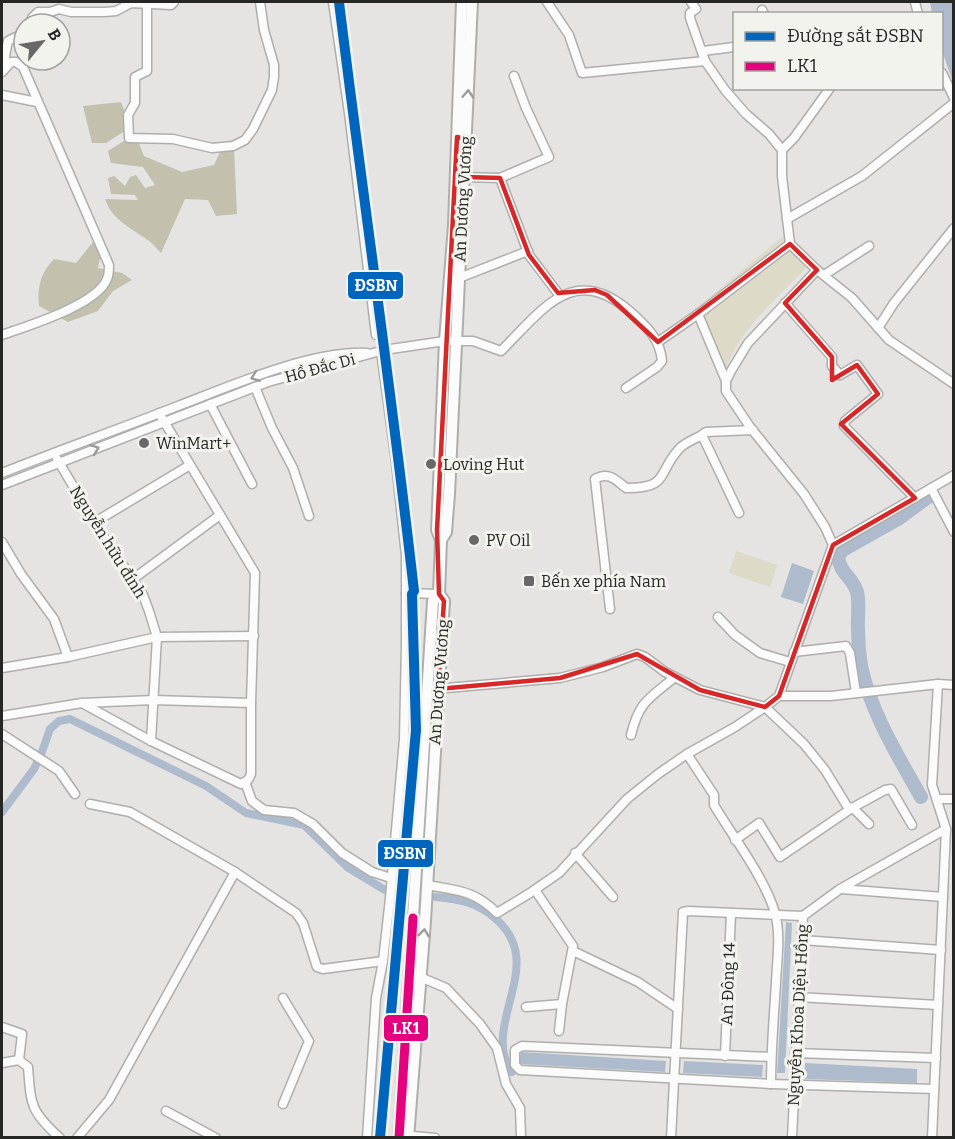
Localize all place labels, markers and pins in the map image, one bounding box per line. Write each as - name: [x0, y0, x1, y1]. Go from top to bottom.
- place label: WinMart+: [156, 434, 231, 453]
- marker: WinMart+: [137, 436, 151, 450]
- place label: Loving Hut: [443, 455, 525, 474]
- marker: Loving Hut: [424, 457, 438, 471]
- place label: PV Oil: [486, 531, 531, 550]
- marker: PV Oil: [467, 533, 481, 547]
- place label: Bến xe phía Nam: [541, 571, 666, 591]
- marker: Bến xe phía Nam: [522, 574, 536, 588]

